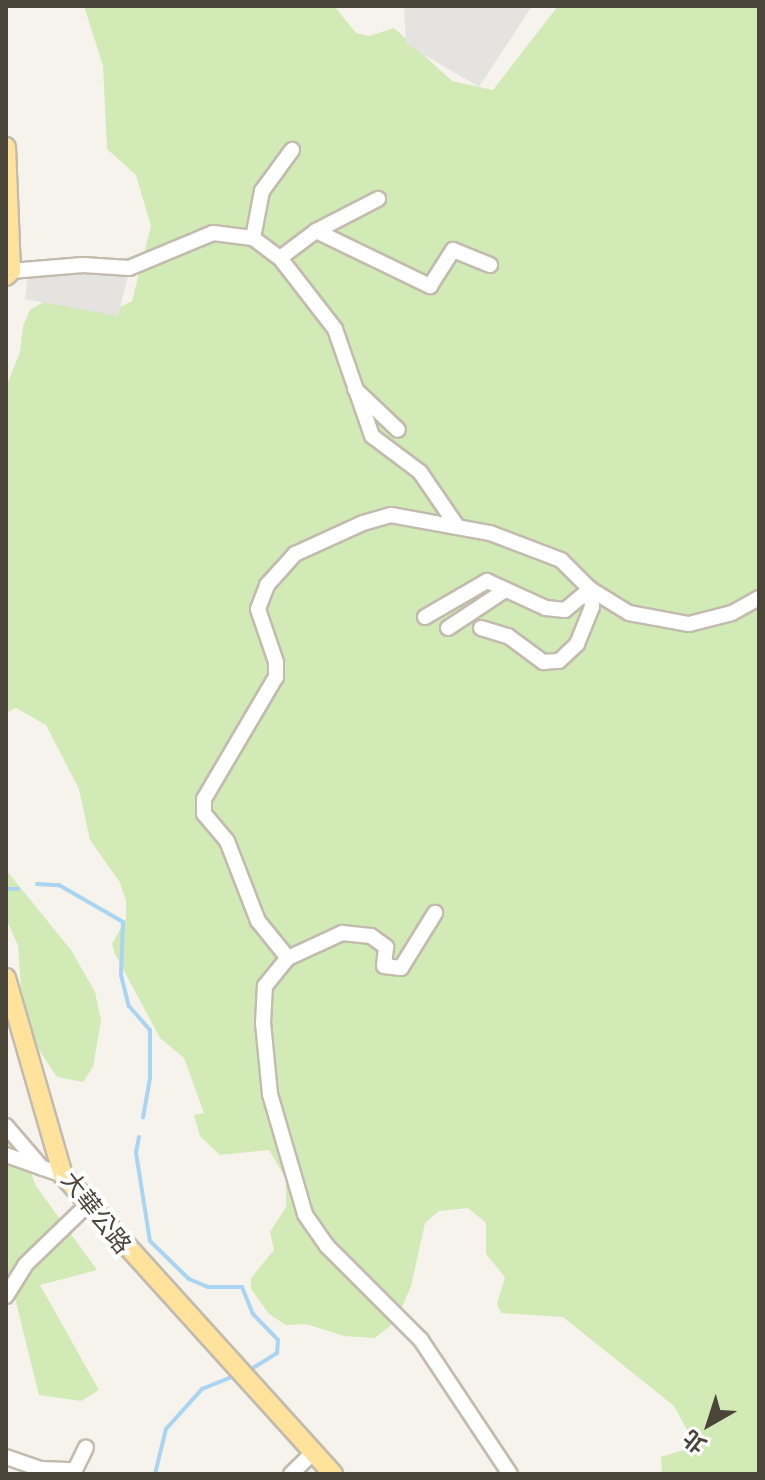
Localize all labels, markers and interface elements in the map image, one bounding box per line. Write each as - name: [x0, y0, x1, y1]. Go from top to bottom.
- street label: 大華公路: [56, 1165, 138, 1259]
- north arrow: [669, 1384, 749, 1464]
- text: 北: [677, 1426, 711, 1460]

